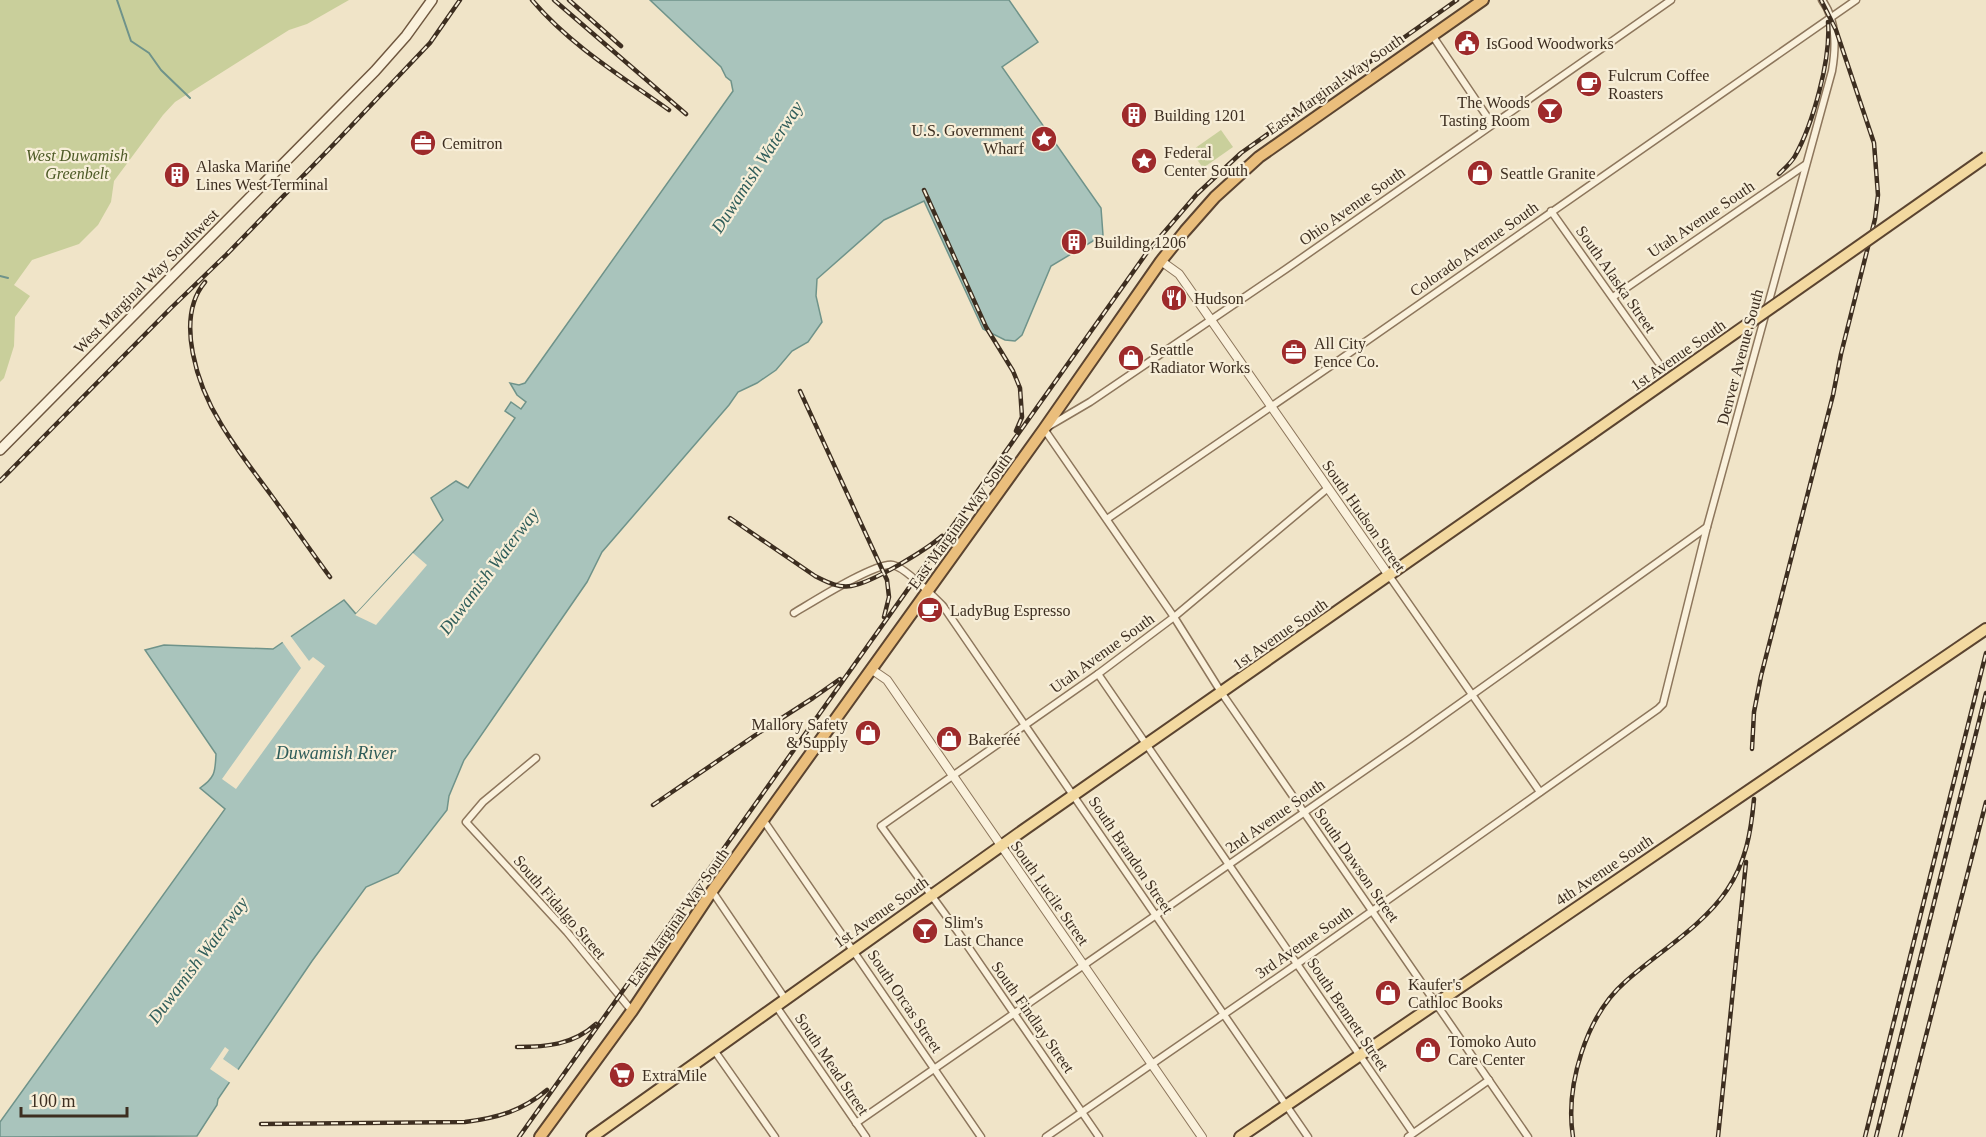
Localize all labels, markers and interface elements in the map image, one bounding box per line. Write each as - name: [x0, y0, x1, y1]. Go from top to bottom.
- public building icon: IsGood Woodworks: [1452, 28, 1482, 58]
- street label: East Marginal Way South: [1263, 30, 1408, 139]
- place label: IsGood Woodworks: [1486, 35, 1614, 52]
- place label: Fulcrum Coffee Roasters: [1608, 67, 1709, 102]
- cafe icon: Fulcrum Coffee Roasters: [1574, 69, 1604, 99]
- place label: The Woods Tasting Room: [1440, 94, 1531, 130]
- bar icon: The Woods Tasting Room: [1535, 96, 1565, 126]
- water label: Duwamish Waterway: [706, 97, 807, 237]
- building icon: Building 1201: [1119, 100, 1149, 130]
- place label: Building 1201: [1154, 107, 1246, 125]
- place label: U.S. Government Wharf: [912, 122, 1025, 157]
- place icon: U.S. Government Wharf: [1029, 124, 1059, 154]
- office icon: Cemitron: [408, 128, 438, 158]
- place label: Cemitron: [442, 135, 502, 152]
- place label: Federal Center South: [1164, 144, 1248, 179]
- place icon: Federal Center South: [1129, 146, 1159, 176]
- park label: West Duwamish Greenbelt: [26, 147, 128, 182]
- place label: Alaska Marine Lines West Terminal: [196, 158, 329, 193]
- shop icon: Seattle Granite: [1465, 158, 1495, 188]
- building icon: Alaska Marine Lines West Terminal: [162, 160, 192, 190]
- street label: Ohio Avenue South: [1296, 163, 1408, 249]
- place label: Seattle Granite: [1500, 165, 1596, 182]
- street label: Utah Avenue South: [1645, 177, 1757, 261]
- street label: Colorado Avenue South: [1407, 198, 1541, 300]
- street label: West Marginal Way Southwest: [70, 205, 223, 357]
- street label: South Alaska Street: [1573, 222, 1659, 336]
- building icon: Building 1206: [1059, 227, 1089, 257]
- place label: Building 1206: [1094, 234, 1186, 252]
- restaurant icon: Hudson: [1159, 283, 1189, 313]
- street label: Denver Avenue South: [1714, 287, 1766, 427]
- place label: Hudson: [1194, 290, 1244, 307]
- street label: 1st Avenue South: [1627, 316, 1729, 394]
- place label: All City Fence Co.: [1314, 335, 1379, 370]
- office icon: All City Fence Co.: [1279, 337, 1309, 367]
- place label: Seattle Radiator Works: [1150, 341, 1250, 376]
- shop icon: Seattle Radiator Works: [1116, 343, 1146, 373]
- street label: East Marginal Way South: [905, 450, 1016, 593]
- street label: South Hudson Street: [1319, 457, 1409, 576]
- water label: Duwamish Waterway: [434, 504, 543, 639]
- cafe icon: LadyBug Espresso: [915, 595, 945, 625]
- street label: 1st Avenue South: [1229, 595, 1331, 673]
- place label: LadyBug Espresso: [950, 602, 1070, 620]
- street label: Utah Avenue South: [1047, 610, 1157, 696]
- place label: Mallory Safety & Supply: [752, 716, 848, 752]
- shop icon: Mallory Safety & Supply: [853, 718, 883, 748]
- shop icon: Bakeréé: [934, 724, 964, 754]
- place label: Bakeréé: [968, 731, 1020, 748]
- water label: Duwamish River: [275, 743, 397, 763]
- street label: 2nd Avenue South: [1222, 775, 1328, 857]
- street label: South Brandon Street: [1085, 793, 1177, 917]
- street label: South Dawson Street: [1311, 805, 1403, 926]
- street label: 4th Avenue South: [1552, 831, 1656, 909]
- street label: South Lucile Street: [1008, 838, 1093, 949]
- street label: East Marginal Way South: [624, 845, 733, 990]
- street label: South Fidalgo Street: [510, 852, 610, 963]
- street label: 1st Avenue South: [830, 873, 932, 951]
- water label: Duwamish Waterway: [143, 893, 252, 1028]
- street label: 3rd Avenue South: [1252, 902, 1356, 982]
- place label: Slim's Last Chance: [944, 914, 1024, 949]
- bar icon: Slim's Last Chance: [910, 916, 940, 946]
- street label: South Orcas Street: [864, 947, 946, 1056]
- street label: South Bennett Street: [1304, 954, 1392, 1074]
- street label: South Findlay Street: [987, 958, 1078, 1077]
- place label: Kaufer's Cathloc Books: [1408, 976, 1503, 1011]
- shop icon: Kaufer's Cathloc Books: [1373, 978, 1403, 1008]
- street label: South Mead Street: [792, 1010, 873, 1119]
- place label: Tomoko Auto Care Center: [1448, 1033, 1536, 1068]
- shop icon: Tomoko Auto Care Center: [1413, 1035, 1443, 1065]
- supermarket icon: ExtraMile: [607, 1060, 637, 1090]
- place label: ExtraMile: [642, 1067, 707, 1084]
- scale bar: [21, 1080, 128, 1118]
- text: 100 m: [30, 1091, 76, 1111]

